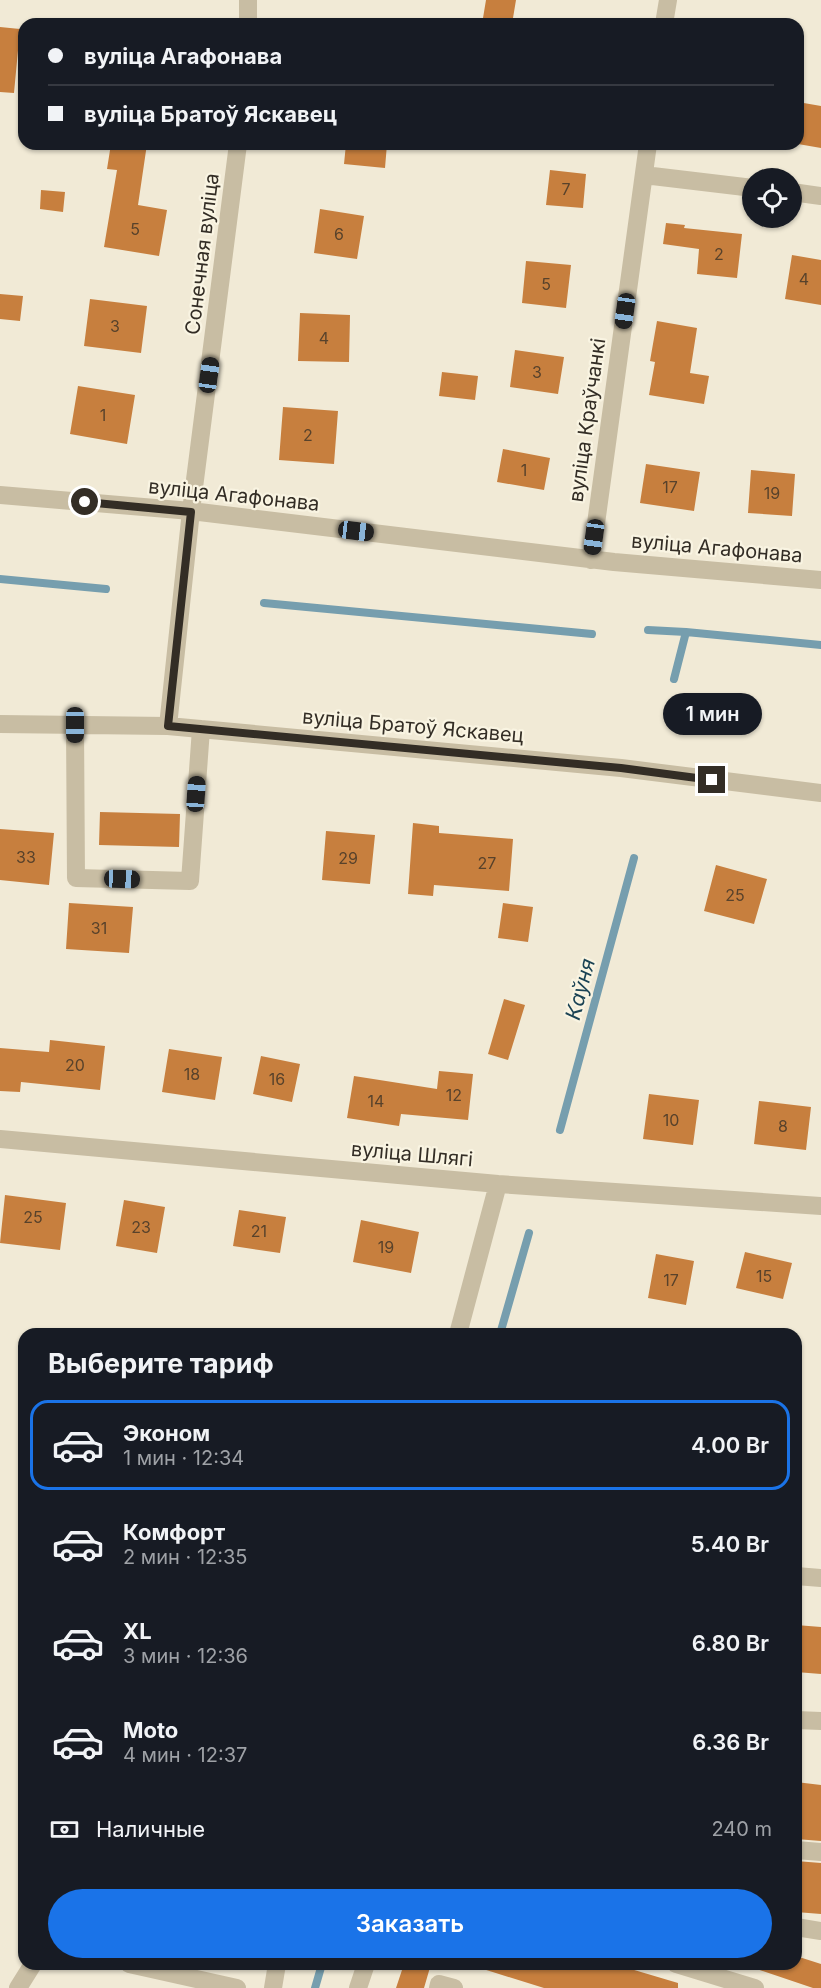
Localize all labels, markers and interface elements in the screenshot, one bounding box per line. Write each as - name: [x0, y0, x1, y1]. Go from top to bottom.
- text: вуліца Агафонава: [84, 43, 282, 69]
- text: вуліца Братоў Яскавец: [84, 101, 337, 127]
- map controls: [742, 168, 802, 228]
- button: locate: [742, 168, 802, 228]
- street label: Сонечная вуліца: [180, 172, 224, 336]
- house number: 7: [561, 179, 571, 199]
- house number: 5: [130, 219, 140, 239]
- house number: 6: [334, 224, 344, 244]
- house number: 2: [714, 244, 724, 264]
- house number: 4: [799, 269, 809, 289]
- house number: 5: [541, 274, 551, 294]
- car: [614, 292, 636, 330]
- house number: 3: [110, 316, 120, 336]
- house number: 4: [319, 328, 329, 348]
- street label: вуліца Краўчанкі: [564, 337, 610, 503]
- car: [198, 356, 220, 394]
- house number: 3: [532, 362, 542, 382]
- house number: 1: [100, 405, 106, 425]
- house number: 2: [303, 425, 313, 445]
- house number: 1: [521, 460, 527, 480]
- street label: вуліца Агафонава: [147, 474, 321, 516]
- house number: 17: [662, 477, 678, 497]
- house number: 19: [764, 483, 780, 503]
- route start: [71, 488, 98, 515]
- car: [583, 518, 605, 556]
- car: [337, 520, 375, 542]
- street label: вуліца Агафонава: [630, 529, 804, 567]
- callout: 1 мин: [662, 693, 762, 735]
- text: 1 мин: [686, 702, 739, 726]
- street label: вуліца Братоў Яскавец: [301, 704, 525, 748]
- car: [66, 707, 84, 743]
- route end: [698, 766, 725, 793]
- car: [186, 775, 206, 813]
- house number: 33: [16, 847, 36, 867]
- house number: 29: [338, 848, 358, 868]
- house number: 27: [478, 853, 496, 873]
- car: [104, 869, 140, 889]
- house number: 25: [725, 885, 745, 905]
- house number: 31: [91, 918, 107, 938]
- water label: Каўня: [560, 956, 600, 1022]
- house number: 20: [65, 1055, 85, 1075]
- house number: 18: [184, 1064, 200, 1084]
- house number: 16: [269, 1069, 285, 1089]
- house number: 12: [446, 1085, 462, 1105]
- house number: 14: [368, 1091, 384, 1111]
- house number: 10: [663, 1110, 679, 1130]
- house number: 8: [778, 1116, 788, 1136]
- street label: вуліца Шлягі: [350, 1137, 474, 1171]
- house number: 25: [23, 1207, 43, 1227]
- house number: 23: [131, 1217, 151, 1237]
- house number: 21: [251, 1221, 267, 1241]
- house number: 19: [378, 1237, 394, 1257]
- house number: 15: [756, 1266, 772, 1286]
- house number: 17: [663, 1270, 679, 1290]
- text: Выберите тариф: [48, 1347, 274, 1380]
- icon: car: [51, 1418, 105, 1472]
- text: Эконом: [123, 1420, 210, 1446]
- text: 4.00 Br: [691, 1432, 769, 1458]
- text: 1 мин · 12:34: [123, 1446, 244, 1470]
- icon: car: [51, 1517, 105, 1571]
- text: Комфорт: [123, 1519, 225, 1545]
- text: 5.40 Br: [691, 1531, 769, 1557]
- text: 2 мин · 12:35: [123, 1545, 248, 1569]
- icon: car: [51, 1616, 105, 1670]
- text: XL: [123, 1618, 152, 1644]
- text: 6.80 Br: [692, 1630, 769, 1656]
- text: 3 мин · 12:36: [123, 1644, 248, 1668]
- icon: car: [51, 1715, 105, 1769]
- text: Moto: [123, 1717, 178, 1743]
- text: 6.36 Br: [692, 1729, 769, 1755]
- text: 4 мин · 12:37: [123, 1743, 247, 1767]
- icon: cash: [48, 1813, 81, 1846]
- text: Наличные: [96, 1816, 205, 1842]
- text: 240 m: [711, 1817, 772, 1841]
- button: Заказать: [48, 1889, 772, 1958]

